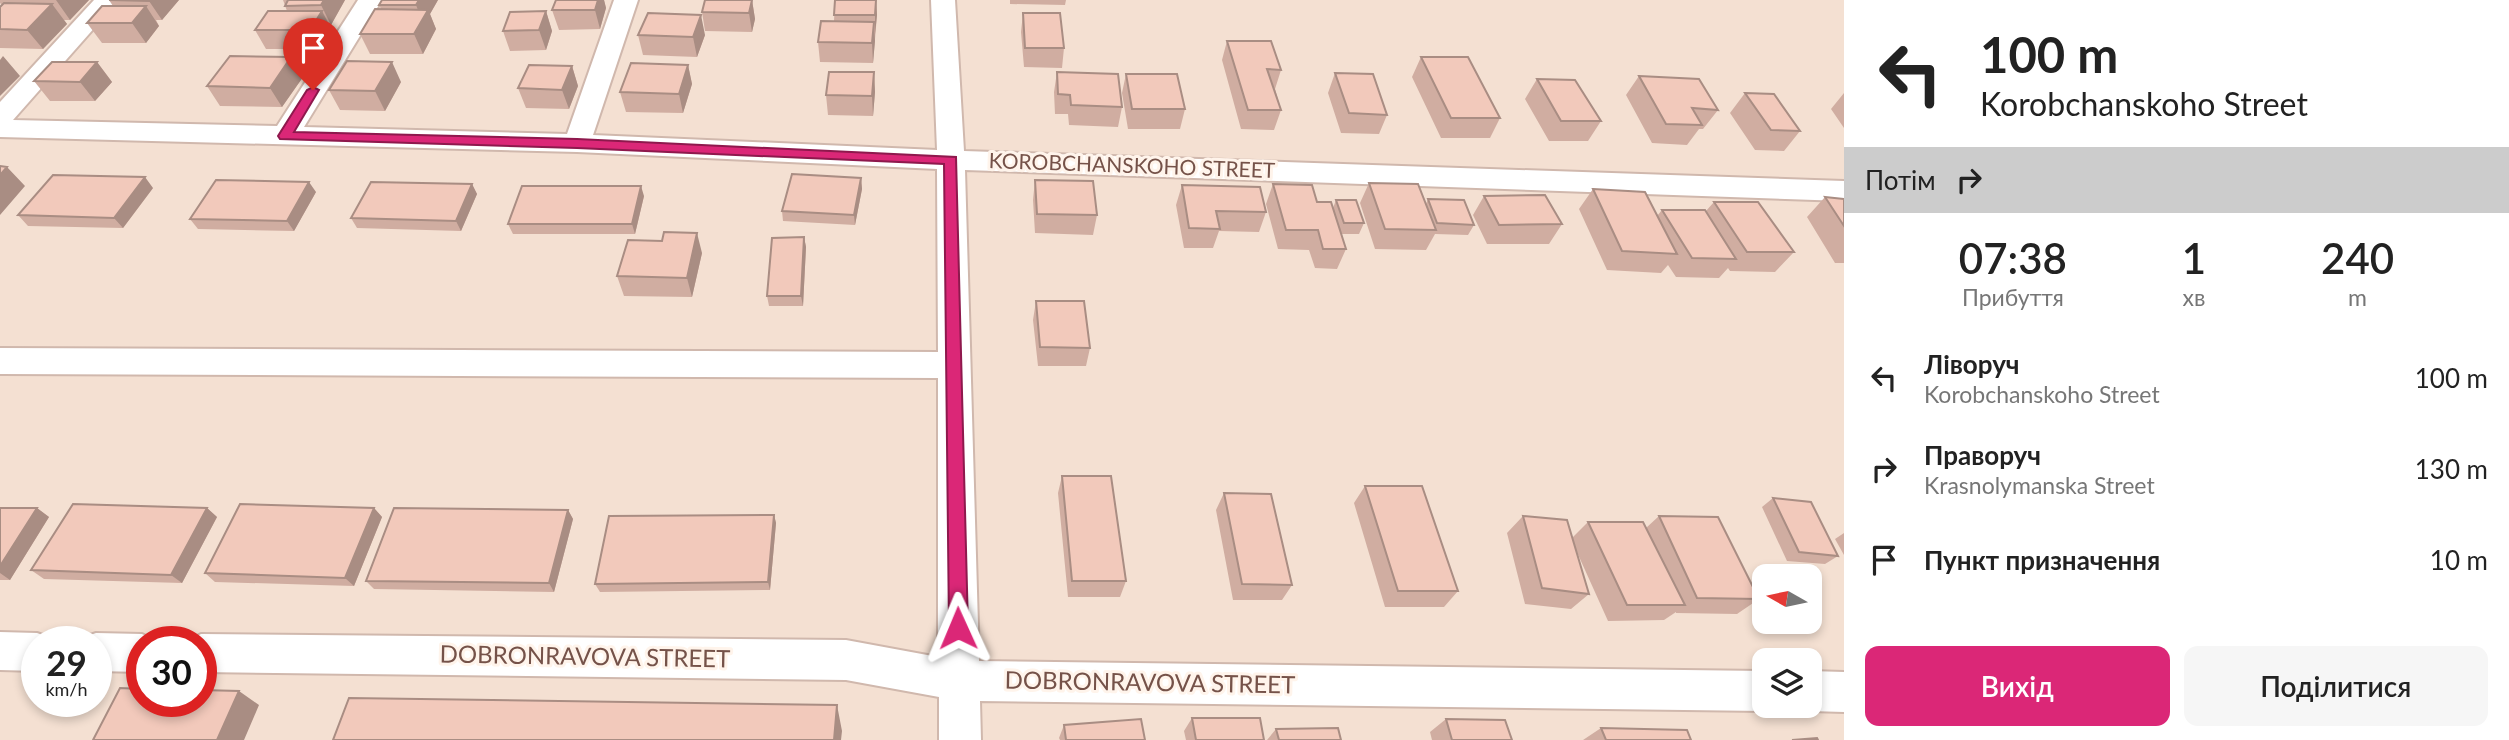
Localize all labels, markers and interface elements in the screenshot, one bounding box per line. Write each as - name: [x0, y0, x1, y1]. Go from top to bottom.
- pin: [283, 18, 343, 90]
- text: 100 m: [1980, 25, 2118, 83]
- icon: left: [1865, 28, 1956, 119]
- icon: arrive: [294, 29, 332, 67]
- text: Korobchanskoho Street: [1980, 84, 2308, 123]
- street label: KOROBCHANSKOHO STREET: [988, 147, 1276, 182]
- icon: right: [1950, 161, 1988, 199]
- text: Потім: [1865, 164, 1936, 196]
- text: 07:38: [1959, 233, 2067, 283]
- text: 1: [2182, 233, 2206, 283]
- text: 240: [2321, 233, 2394, 283]
- text: Прибуття: [1962, 283, 2064, 311]
- text: хв: [2183, 283, 2205, 311]
- text: m: [2348, 283, 2367, 311]
- text: Ліворуч: [1924, 348, 2020, 380]
- icon: left: [1865, 359, 1903, 397]
- text: 100 m: [2415, 362, 2488, 394]
- text: Korobchanskoho Street: [1924, 380, 2160, 408]
- text: Праворуч: [1924, 439, 2041, 471]
- icon: right: [1865, 450, 1903, 488]
- text: 130 m: [2415, 453, 2488, 485]
- text: Krasnolymanska Street: [1924, 471, 2155, 499]
- icon: arrive: [1865, 541, 1903, 579]
- text: Пункт призначення: [1924, 544, 2160, 576]
- text: 10 m: [2430, 544, 2488, 576]
- north arrow: [1752, 564, 1822, 634]
- map controls: [1752, 564, 1822, 718]
- position arrow: [921, 591, 995, 665]
- speed limit sign: 30: [126, 626, 217, 717]
- street label: DOBRONRAVOVA STREET: [440, 638, 731, 673]
- text: 29: [46, 641, 87, 683]
- button: Вихід: [1865, 646, 2170, 726]
- button: Поділитися: [2184, 646, 2488, 726]
- button: layers: [1752, 648, 1822, 718]
- street label: DOBRONRAVOVA STREET: [1005, 664, 1296, 699]
- text: km/h: [45, 678, 88, 700]

